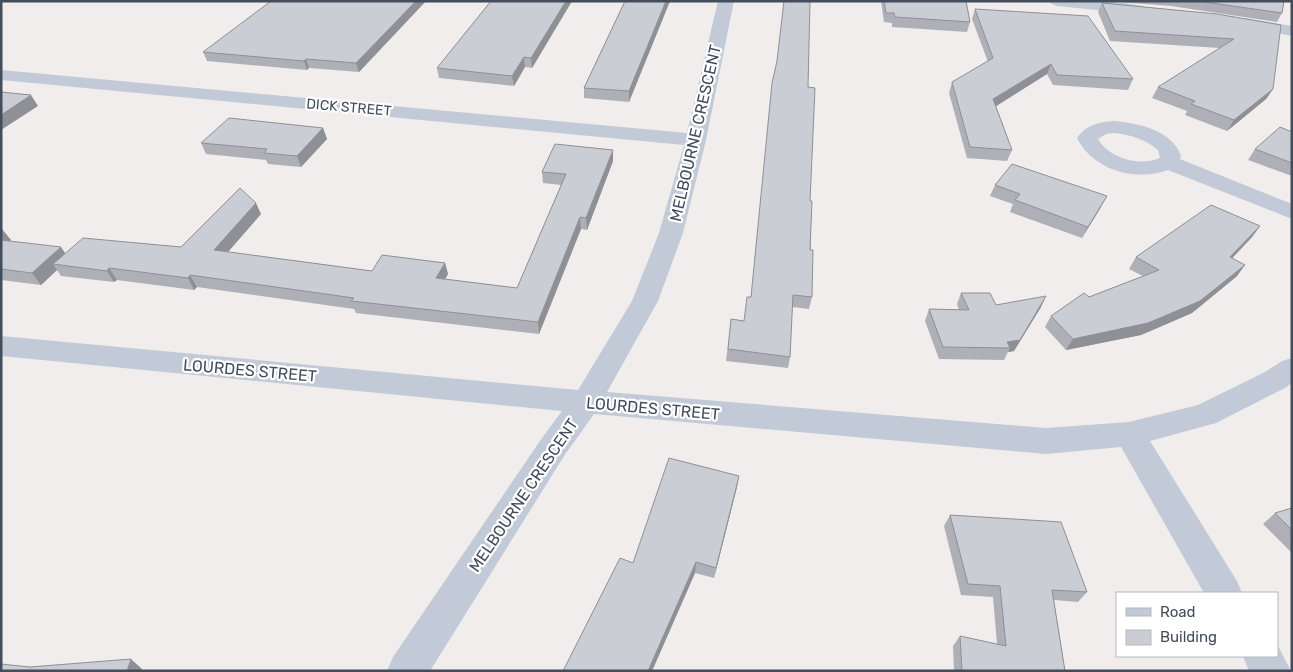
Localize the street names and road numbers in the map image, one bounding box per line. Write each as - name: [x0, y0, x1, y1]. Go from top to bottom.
- street label: MELBOURNE CRESCENT: [666, 43, 725, 223]
- street label: DICK STREET: [306, 95, 392, 120]
- street label: LOURDES STREET: [182, 355, 318, 386]
- street label: LOURDES STREET: [585, 393, 721, 424]
- street label: MELBOURNE CRESCENT: [465, 415, 582, 576]

